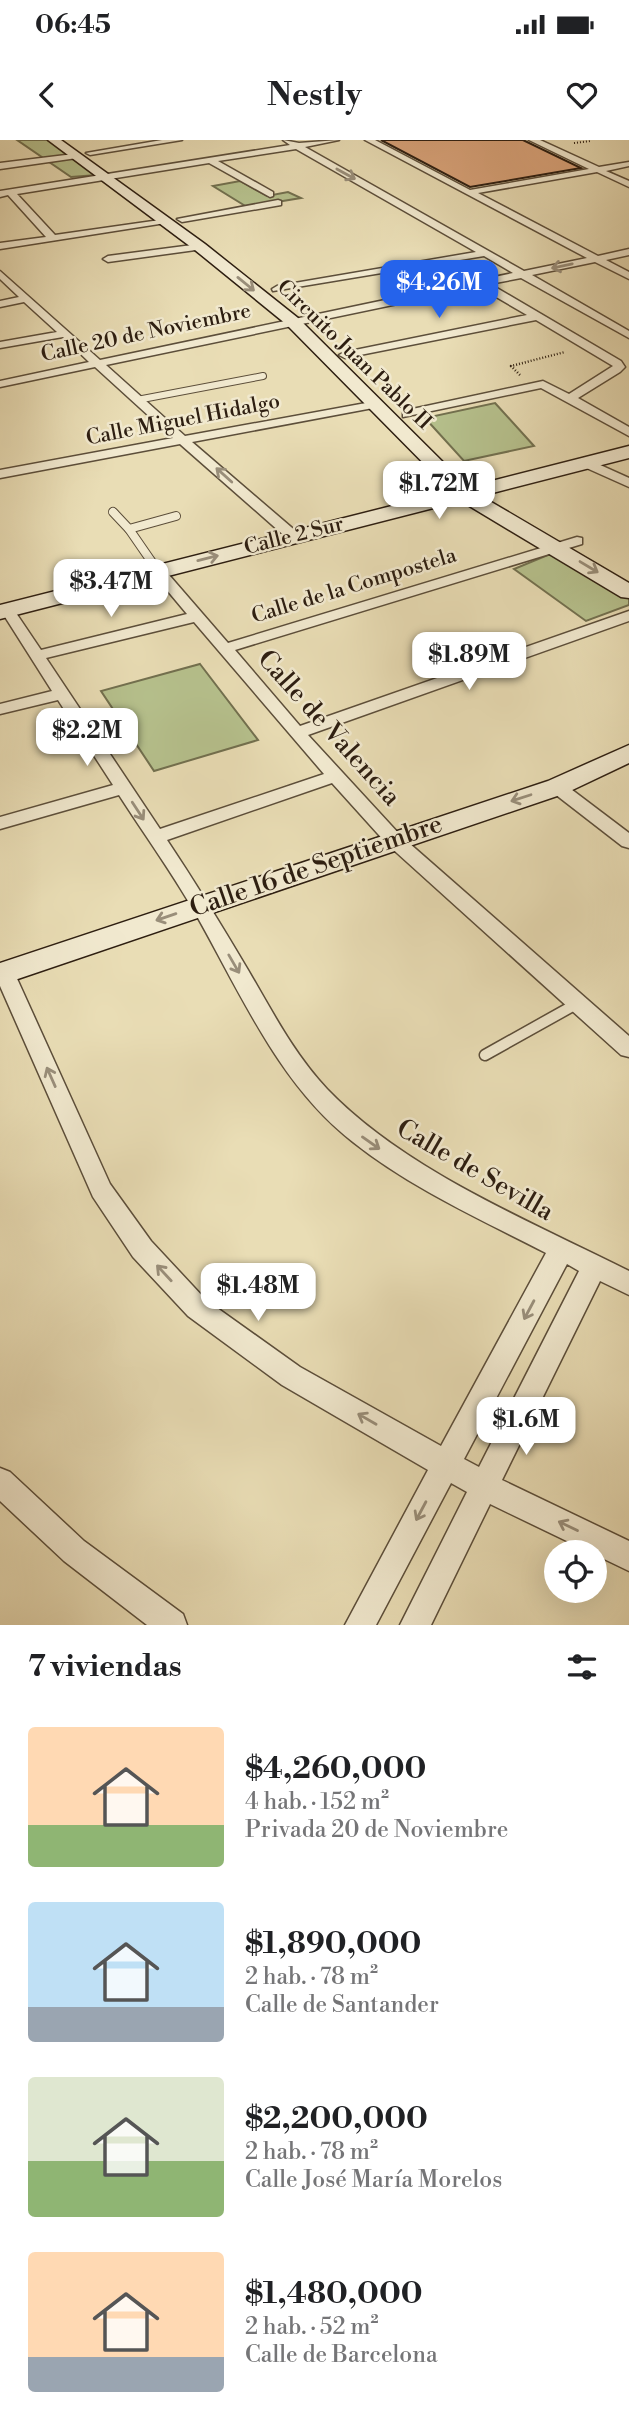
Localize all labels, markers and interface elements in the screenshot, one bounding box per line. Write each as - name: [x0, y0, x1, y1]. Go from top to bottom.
- text: 06:45: [35, 9, 111, 41]
- text: Nestly: [267, 75, 362, 115]
- icon: back: [28, 76, 66, 114]
- icon: heart: [563, 76, 601, 114]
- one-way arrow: [335, 168, 356, 181]
- pin: $4.26M: [382, 260, 496, 320]
- one-way arrow: [551, 260, 574, 273]
- text: $4.26M: [396, 269, 482, 297]
- street label: Circuito Juan Pablo II: [271, 274, 437, 436]
- one-way arrow: [236, 276, 254, 291]
- street label: Calle 20 de Noviembre: [39, 298, 253, 368]
- street label: Calle Miguel Hidalgo: [84, 388, 282, 452]
- pin: $1.72M: [382, 462, 496, 521]
- one-way arrow: [215, 467, 233, 483]
- text: $1.72M: [399, 470, 479, 498]
- street label: Calle 2 Sur: [241, 511, 347, 561]
- street label: Calle de la Compostela: [248, 542, 460, 630]
- one-way arrow: [197, 551, 219, 564]
- pin: $3.47M: [54, 560, 168, 619]
- one-way arrow: [578, 560, 598, 574]
- text: $3.47M: [69, 568, 153, 596]
- pin: $1.89M: [412, 632, 526, 692]
- text: $1.89M: [428, 641, 510, 669]
- street label: Calle de Valencia: [251, 643, 408, 813]
- pin: $2.2M: [38, 708, 136, 768]
- text: $2.2M: [52, 717, 122, 745]
- one-way arrow: [511, 793, 533, 805]
- one-way arrow: [130, 801, 145, 820]
- street label: Calle 16 de Septiembre: [185, 808, 447, 924]
- one-way arrow: [155, 911, 177, 924]
- one-way arrow: [227, 954, 241, 974]
- one-way arrow: [44, 1067, 57, 1088]
- street label: Calle de Sevilla: [391, 1112, 560, 1228]
- one-way arrow: [361, 1136, 380, 1150]
- one-way arrow: [156, 1264, 173, 1282]
- pin: $1.48M: [201, 1264, 315, 1323]
- text: $1.48M: [217, 1272, 299, 1300]
- one-way arrow: [522, 1300, 536, 1320]
- pin: $1.6M: [477, 1398, 575, 1457]
- text: $1.6M: [493, 1406, 560, 1434]
- one-way arrow: [357, 1412, 377, 1426]
- one-way arrow: [414, 1500, 427, 1521]
- one-way arrow: [558, 1519, 579, 1533]
- map controls: [544, 1540, 607, 1603]
- button: locate: [544, 1540, 607, 1603]
- text: 7 viviendas: [28, 1648, 182, 1686]
- icon: filters: [563, 1648, 601, 1686]
- text: $4,260,000: [245, 1750, 426, 1788]
- icon: home: [84, 1755, 168, 1839]
- text: 4 hab. · 152 m²: [245, 1788, 389, 1816]
- text: Privada 20 de Noviembre: [245, 1816, 508, 1844]
- text: $1,890,000: [245, 1925, 421, 1963]
- icon: home: [84, 1930, 168, 2014]
- text: 2 hab. · 78 m²: [245, 1963, 378, 1991]
- text: Calle de Santander: [245, 1991, 439, 2019]
- text: $2,200,000: [245, 2100, 428, 2138]
- icon: home: [84, 2105, 168, 2189]
- text: 2 hab. · 78 m²: [245, 2138, 378, 2166]
- text: Calle José María Morelos: [245, 2166, 502, 2194]
- text: $1,480,000: [245, 2275, 423, 2313]
- icon: home: [84, 2280, 168, 2364]
- text: 2 hab. · 52 m²: [245, 2313, 379, 2341]
- text: Calle de Barcelona: [245, 2341, 438, 2369]

